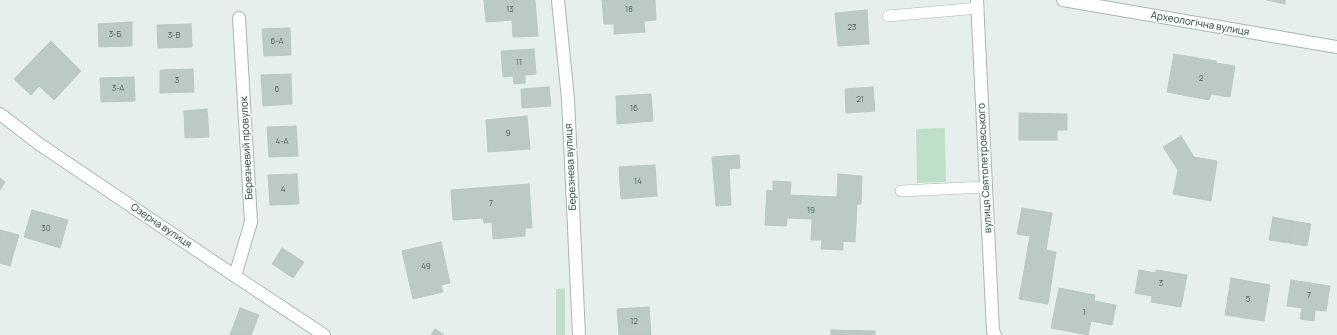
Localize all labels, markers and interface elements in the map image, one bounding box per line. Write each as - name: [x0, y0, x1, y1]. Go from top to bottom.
- house number: 13: [506, 5, 514, 15]
- house number: 18: [625, 5, 633, 15]
- street label: Археологічна вулиця: [1150, 9, 1250, 39]
- house number: 23: [848, 23, 856, 33]
- house number: 3-Б: [109, 30, 121, 40]
- house number: 3-В: [168, 31, 180, 41]
- house number: 6-А: [270, 37, 284, 47]
- house number: 11: [516, 58, 522, 68]
- house number: 2: [1199, 74, 1203, 84]
- house number: 3: [175, 76, 179, 86]
- house number: 3-А: [112, 84, 124, 94]
- house number: 6: [275, 85, 279, 95]
- house number: 21: [856, 95, 864, 105]
- street label: Березневий провулок: [238, 96, 256, 200]
- street label: вулиця Святопетровського: [976, 103, 994, 233]
- house number: 16: [630, 104, 638, 114]
- street label: Березнева вулиця: [563, 123, 579, 211]
- house number: 9: [506, 129, 510, 139]
- house number: 4-А: [276, 137, 288, 147]
- house number: 14: [634, 177, 642, 187]
- house number: 4: [281, 185, 285, 195]
- house number: 7: [489, 199, 493, 209]
- street label: Озерна вулиця: [128, 201, 194, 251]
- house number: 19: [807, 206, 815, 216]
- house number: 30: [41, 224, 51, 234]
- house number: 49: [421, 262, 431, 272]
- house number: 3: [1159, 279, 1163, 289]
- house number: 7: [1307, 291, 1311, 301]
- house number: 5: [1246, 295, 1250, 305]
- house number: 1: [1082, 308, 1086, 318]
- house number: 12: [630, 317, 638, 327]

